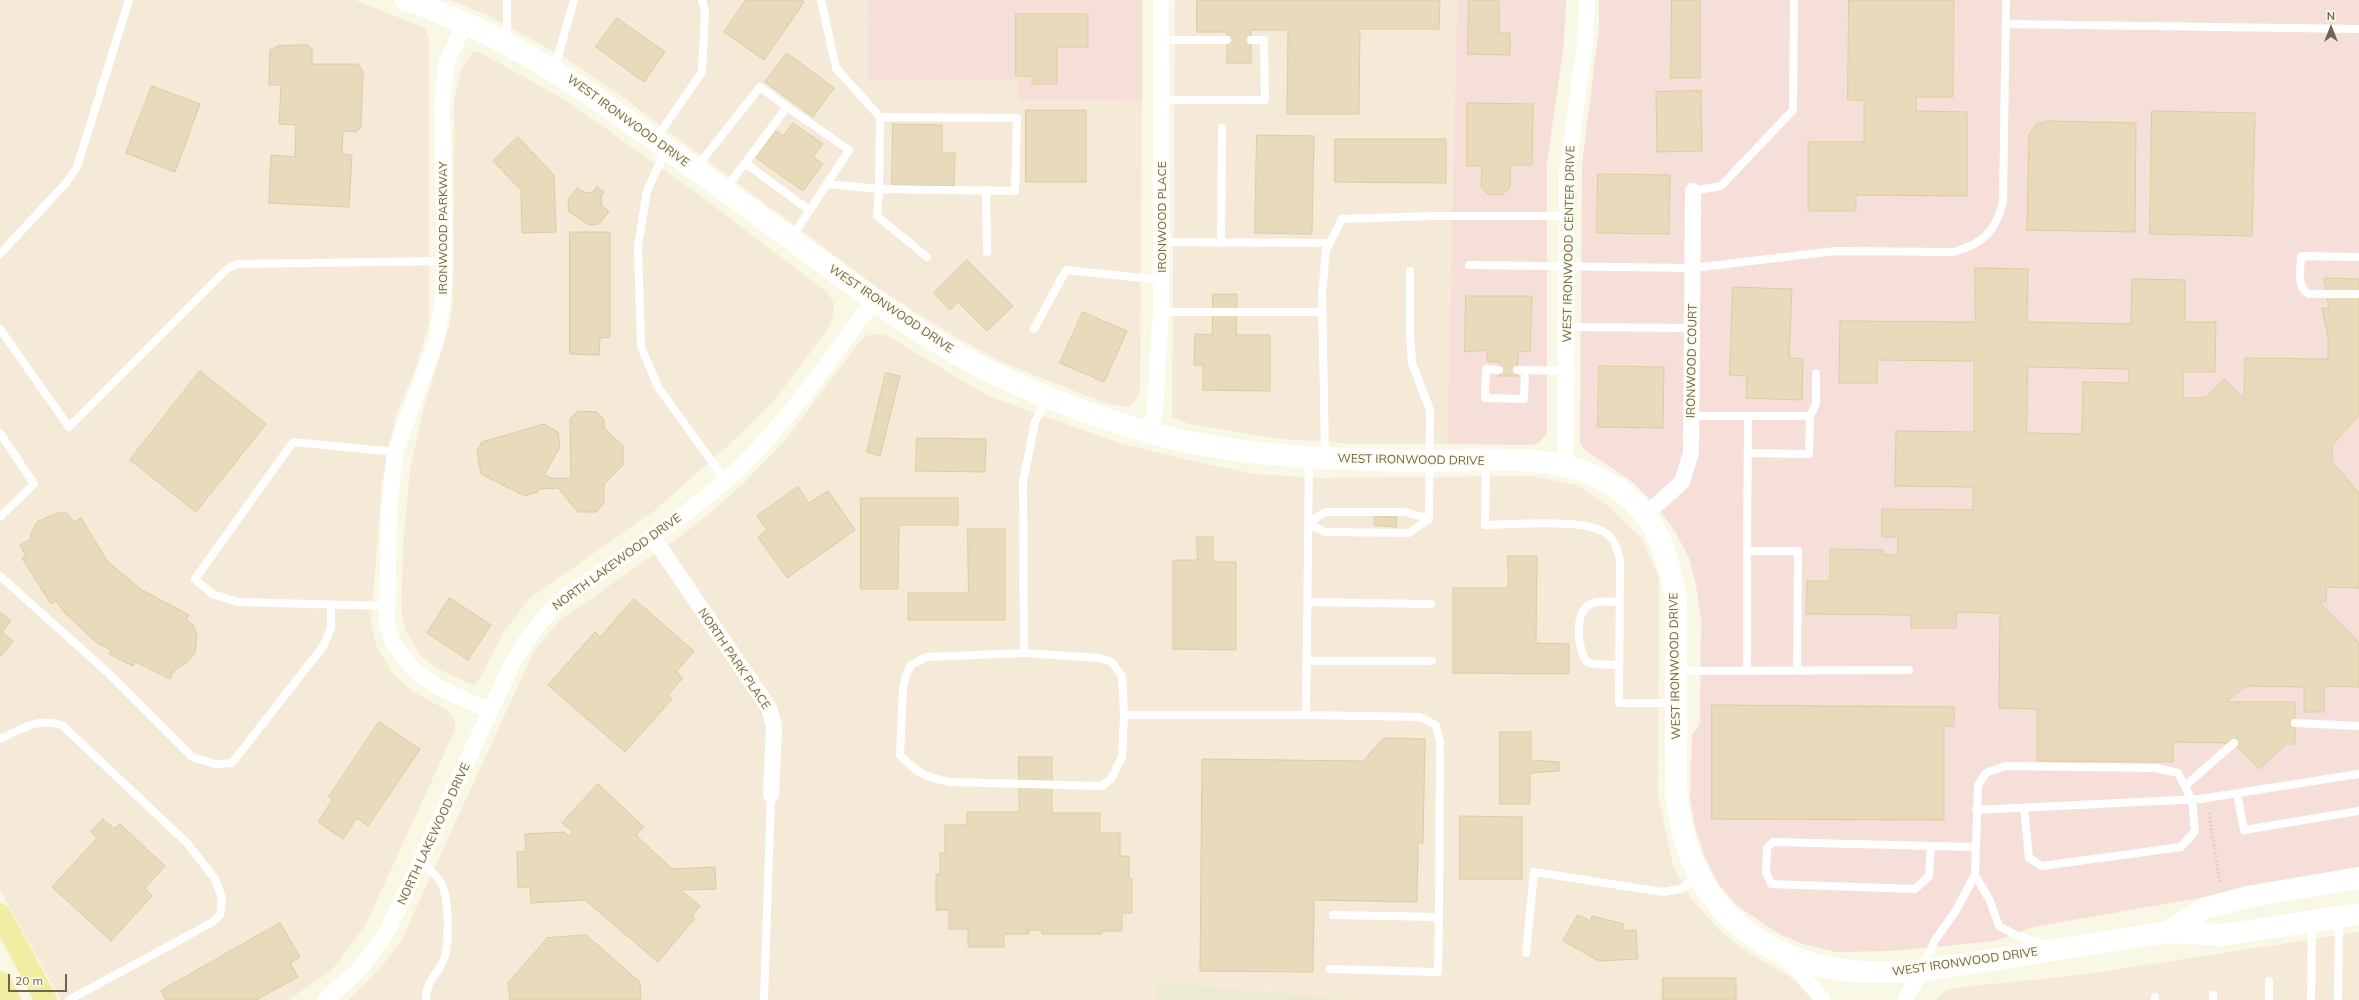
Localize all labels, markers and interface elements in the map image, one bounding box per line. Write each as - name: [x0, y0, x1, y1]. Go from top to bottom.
- north arrow: [2311, 8, 2351, 48]
- text: N: [2327, 9, 2335, 23]
- street label: WEST IRONWOOD DRIVE: [564, 72, 692, 170]
- street label: WEST IRONWOOD CENTER DRIVE: [1560, 145, 1578, 343]
- street label: IRONWOOD PLACE: [1155, 161, 1169, 273]
- street label: IRONWOOD PARKWAY: [436, 162, 450, 294]
- street label: WEST IRONWOOD DRIVE: [826, 262, 956, 356]
- street label: IRONWOOD COURT: [1684, 304, 1700, 418]
- street label: WEST IRONWOOD DRIVE: [1337, 452, 1485, 468]
- street label: NORTH LAKEWOOD DRIVE: [550, 511, 684, 613]
- street label: WEST IRONWOOD DRIVE: [1667, 592, 1683, 740]
- street label: NORTH PARK PLACE: [695, 606, 773, 712]
- street label: NORTH LAKEWOOD DRIVE: [395, 761, 473, 907]
- street label: WEST IRONWOOD DRIVE: [1891, 945, 2039, 979]
- scale bar: [10, 966, 69, 992]
- text: 20 m: [15, 973, 43, 988]

